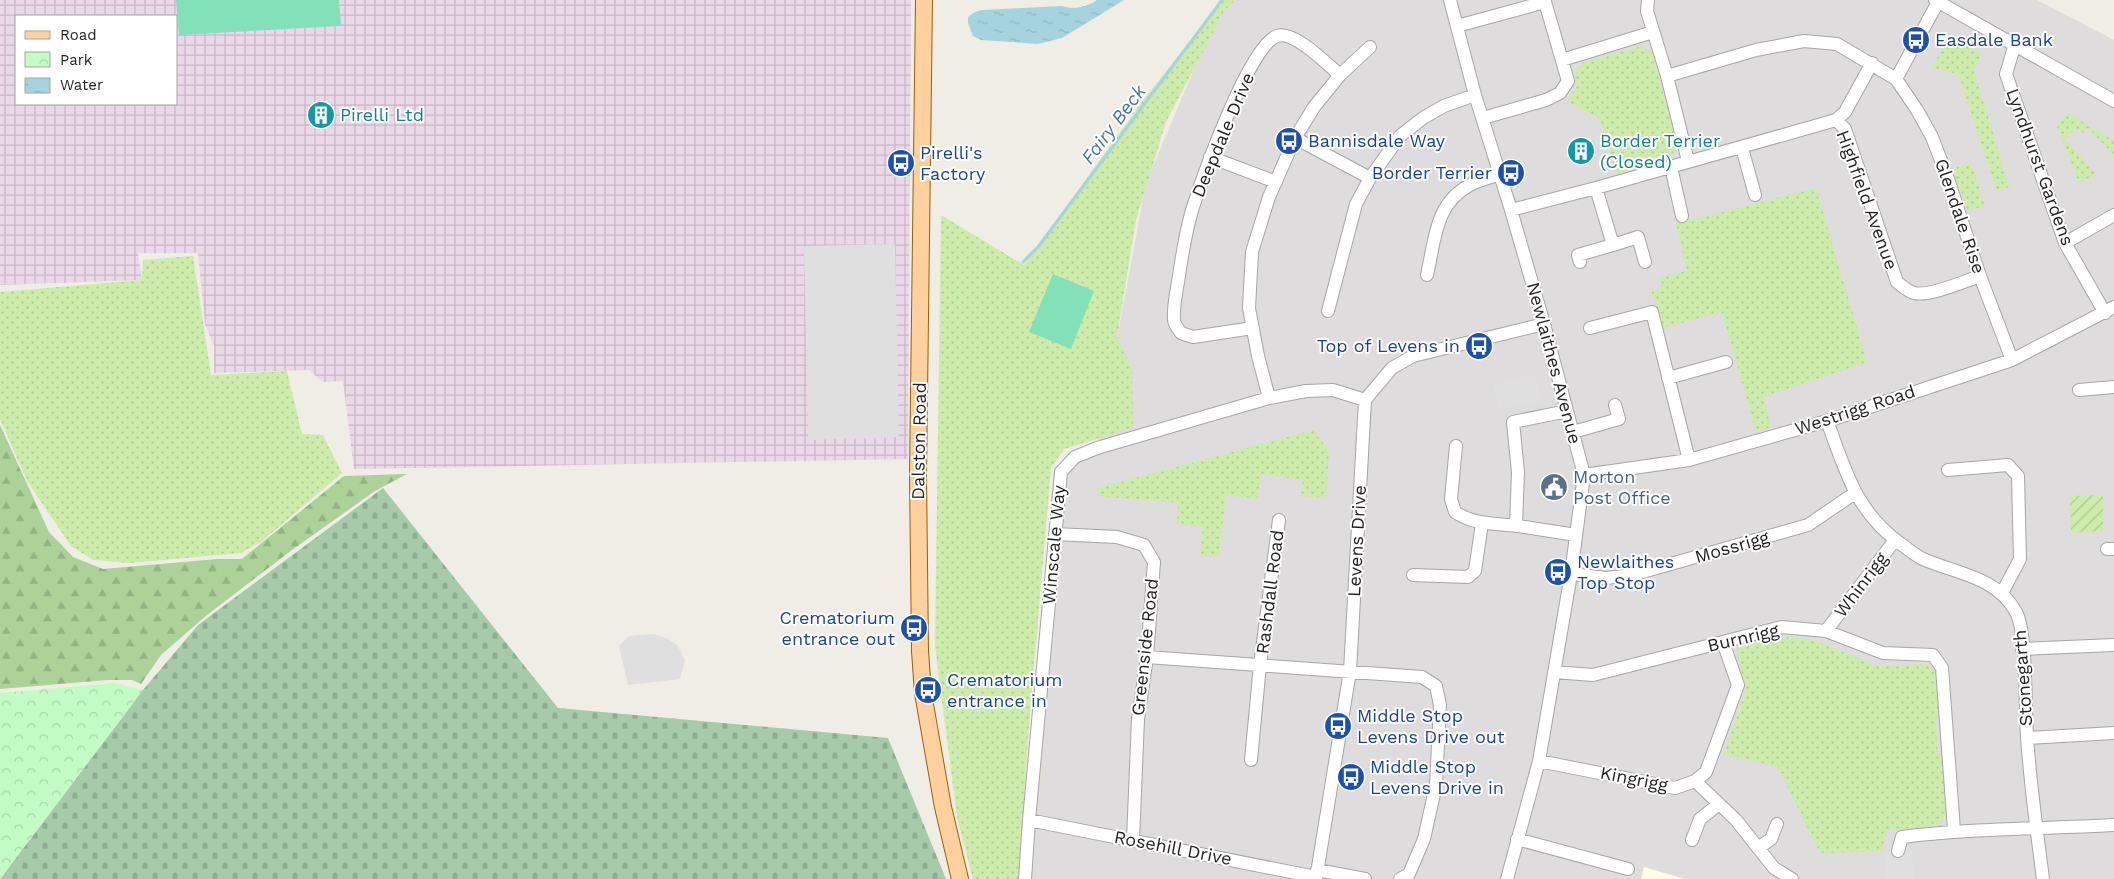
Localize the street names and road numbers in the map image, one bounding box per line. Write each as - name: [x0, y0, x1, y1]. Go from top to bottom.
- street label: Deepdale Drive: [1187, 69, 1258, 200]
- street label: Lyndhurst Gardens: [2002, 85, 2079, 248]
- street label: Highfield Avenue: [1833, 127, 1902, 272]
- street label: Glendale Rise: [1931, 156, 1990, 276]
- street label: Newlaithes Avenue: [1523, 280, 1586, 446]
- street label: Westrigg Road: [1792, 380, 1918, 439]
- street label: Dalston Road: [907, 382, 930, 500]
- street label: Winscale Way: [1038, 484, 1069, 606]
- street label: Levens Drive: [1343, 485, 1370, 597]
- street label: Mossrigg: [1692, 526, 1772, 567]
- street label: Rashdall Road: [1251, 529, 1288, 655]
- street label: Whinrigg: [1829, 548, 1892, 621]
- street label: Greenside Road: [1127, 577, 1162, 717]
- street label: Burnrigg: [1705, 619, 1781, 656]
- street label: Stonegarth: [2009, 629, 2036, 727]
- street label: Kingrigg: [1598, 762, 1670, 795]
- street label: Rosehill Drive: [1112, 826, 1234, 869]

